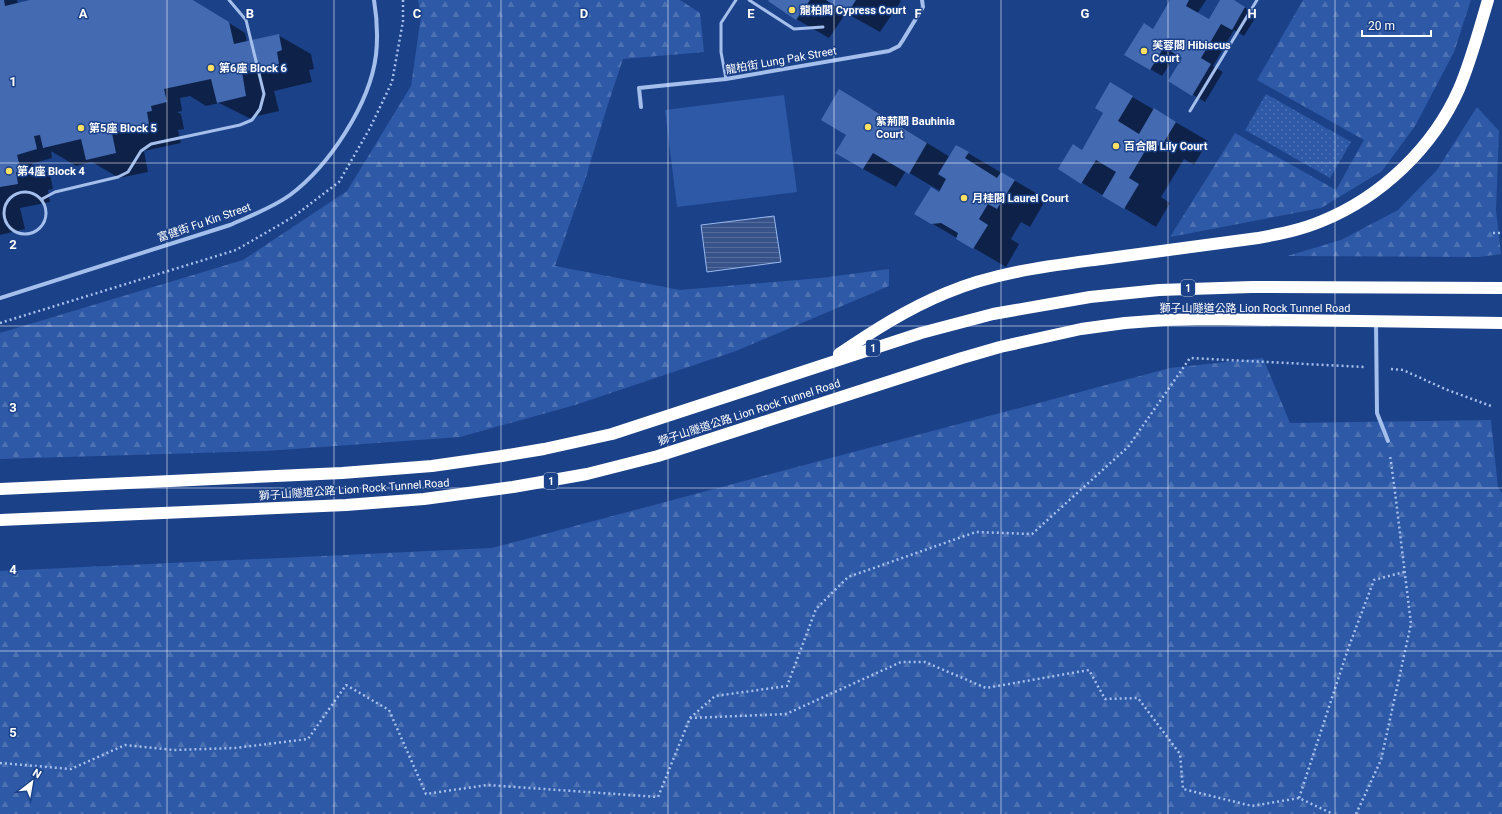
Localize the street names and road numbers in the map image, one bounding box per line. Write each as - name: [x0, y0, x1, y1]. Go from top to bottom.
- street label: 龍柏街 Lung Pak Street: [724, 44, 838, 77]
- street label: 富健街 Fu Kin Street: [156, 200, 253, 245]
- road number: 1: [1181, 280, 1195, 296]
- street label: 獅子山隧道公路 Lion Rock Tunnel Road: [1159, 302, 1351, 315]
- road number: 1: [866, 340, 880, 356]
- street label: 獅子山隧道公路 Lion Rock Tunnel Road: [656, 377, 842, 448]
- road number: 1: [544, 473, 558, 489]
- street label: 獅子山隧道公路 Lion Rock Tunnel Road: [258, 476, 450, 503]

